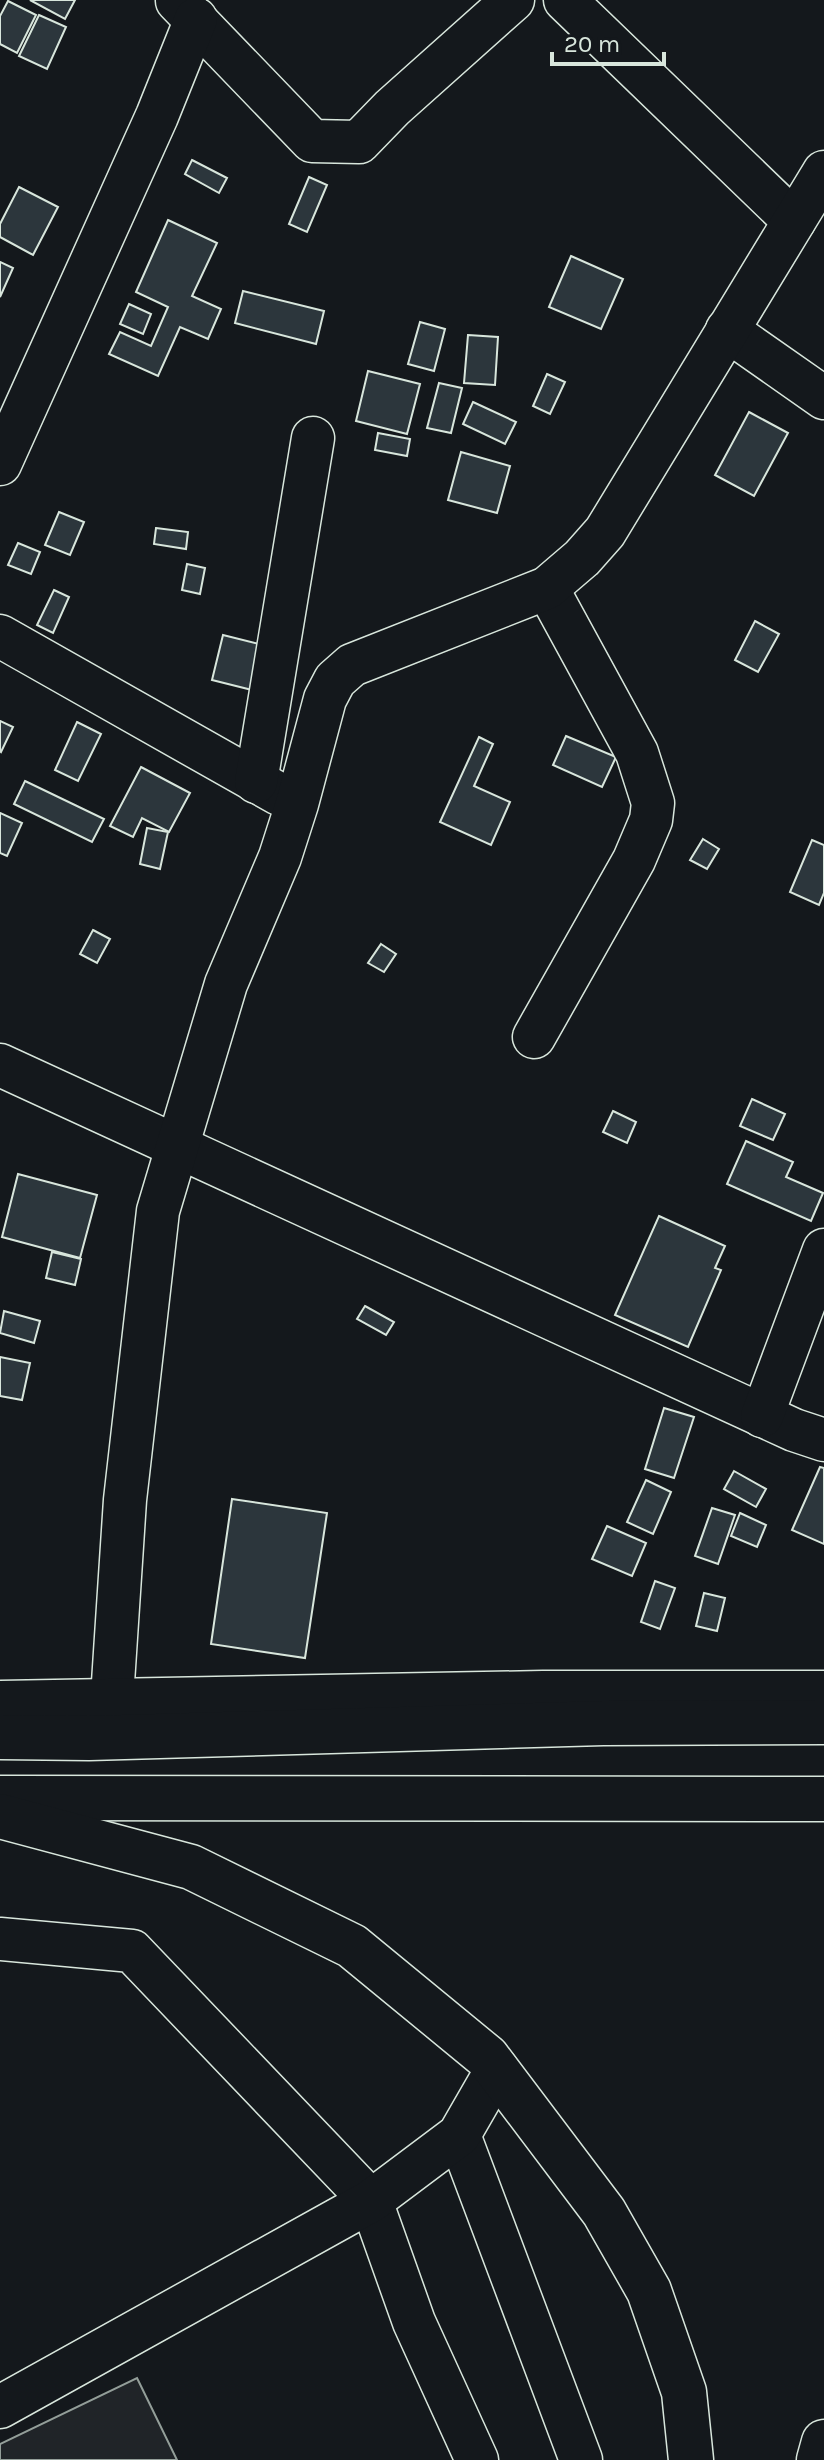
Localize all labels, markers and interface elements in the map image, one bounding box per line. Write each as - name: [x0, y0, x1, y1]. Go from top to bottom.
- scale bar: [552, 16, 664, 66]
- text: 20 m: [564, 30, 620, 58]

